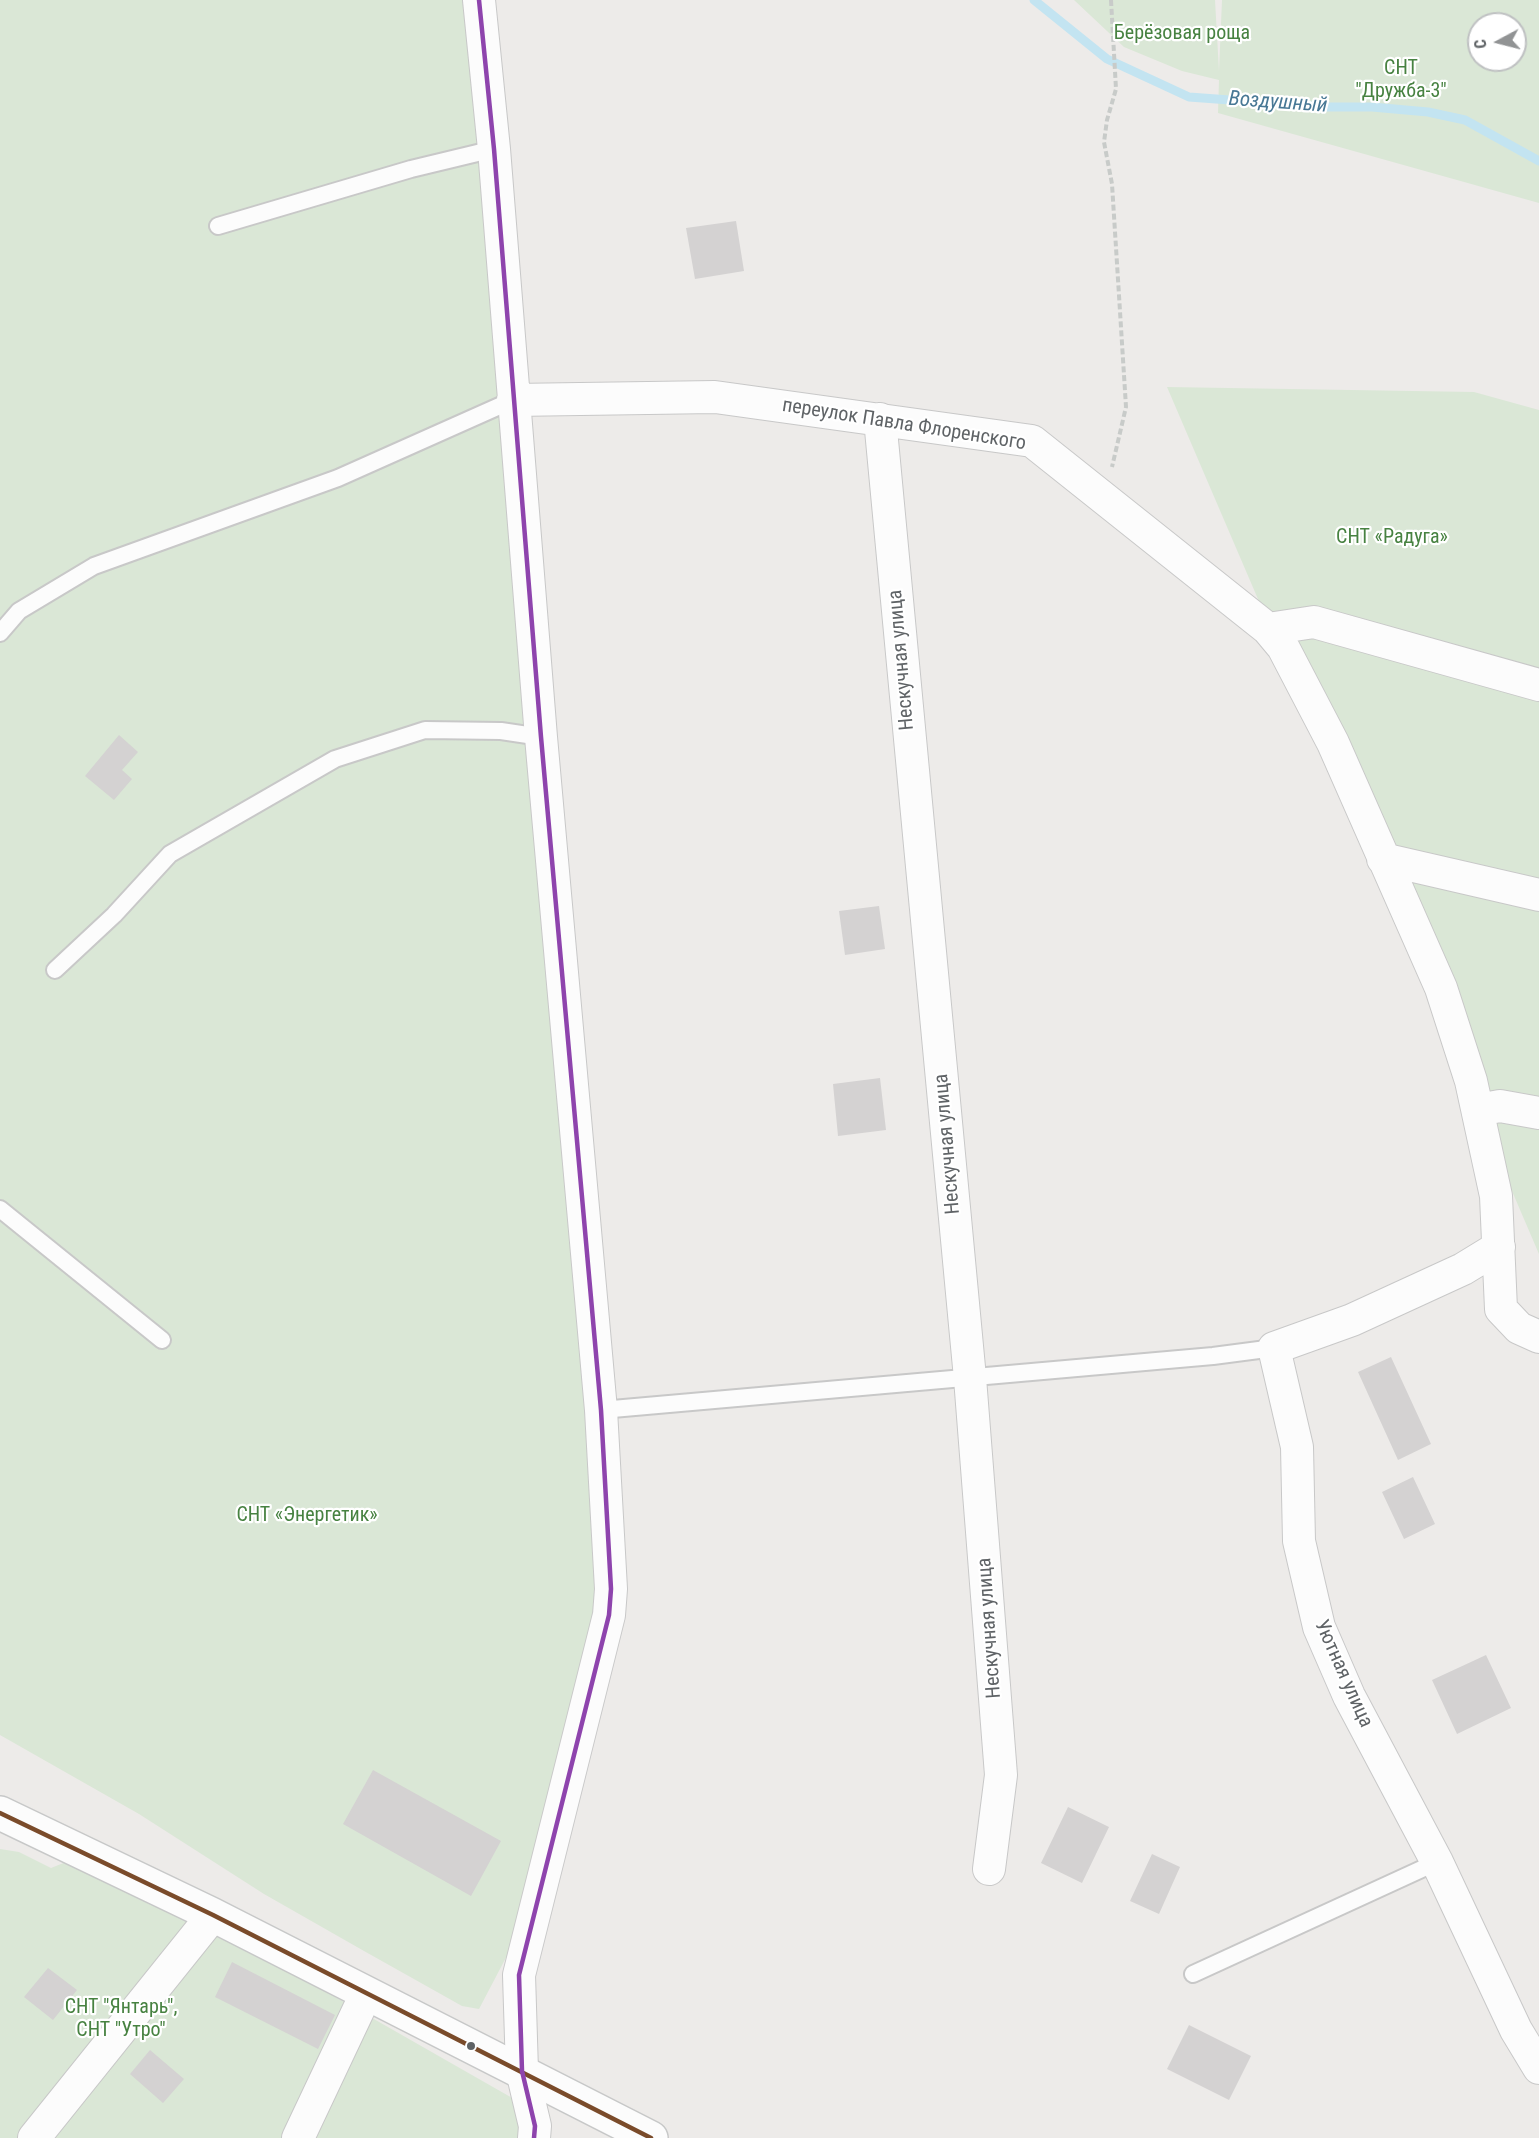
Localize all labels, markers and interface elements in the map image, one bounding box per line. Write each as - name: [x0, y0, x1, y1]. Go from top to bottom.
- north arrow: [1467, 12, 1527, 72]
- park label: Берёзовая роща: [1114, 22, 1250, 46]
- text: С: [1471, 38, 1491, 50]
- park label: СНТ "Дружба-3": [1355, 57, 1447, 104]
- water label: Воздушный: [1228, 87, 1328, 119]
- street label: переулок Павла Флоренского: [780, 394, 1028, 456]
- park label: СНТ «Радуга»: [1336, 526, 1448, 550]
- street label: Нескучная улица: [884, 589, 920, 731]
- street label: Нескучная улица: [930, 1073, 966, 1215]
- park label: СНТ «Энергетик»: [236, 1504, 378, 1528]
- street label: Нескучная улица: [973, 1557, 1007, 1699]
- street label: Уютная улица: [1309, 1617, 1377, 1731]
- park label: СНТ "Янтарь", СНТ "Утро": [65, 1996, 177, 2043]
- unlabelled marker: [465, 2040, 477, 2052]

